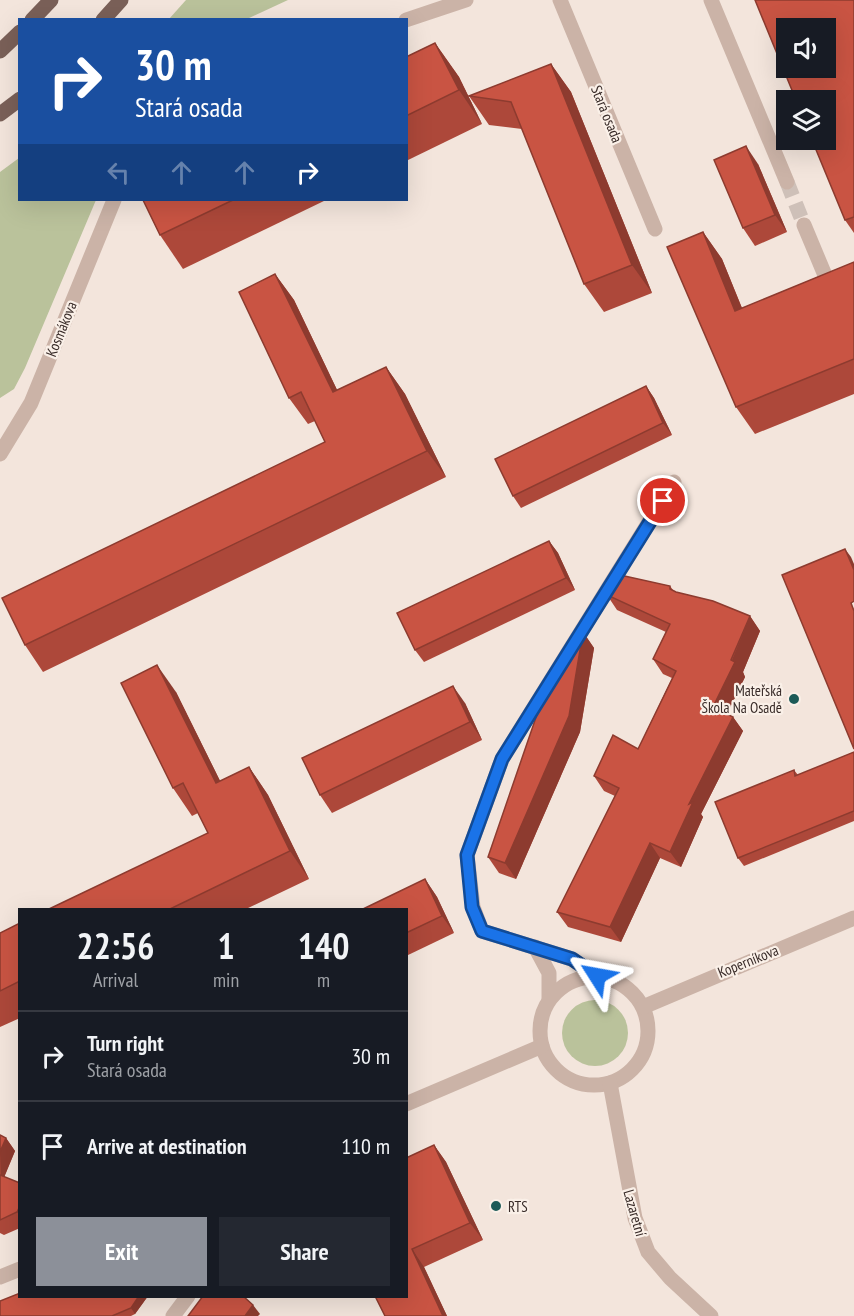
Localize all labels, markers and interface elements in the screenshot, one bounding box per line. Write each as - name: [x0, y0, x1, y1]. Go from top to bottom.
- map controls: [776, 18, 836, 150]
- button: sound: [776, 18, 836, 78]
- text: 30 m: [135, 37, 212, 92]
- icon: right: [36, 42, 114, 120]
- street label: Stará osada: [587, 83, 627, 145]
- text: Stará osada: [135, 90, 243, 124]
- button: layers: [776, 90, 836, 150]
- icon: left: [102, 156, 135, 189]
- icon: ahead: [165, 156, 198, 189]
- icon: ahead: [228, 156, 261, 189]
- icon: right: [291, 156, 324, 189]
- street label: Kosmákova: [41, 299, 81, 359]
- pin: [637, 475, 688, 526]
- icon: arrive: [646, 484, 679, 517]
- place label: Mateřská Škola Na Osadě: [702, 681, 782, 717]
- marker: Mateřská Škola Na Osadě: [787, 692, 801, 706]
- text: 22:56: [77, 922, 154, 969]
- text: 1: [217, 922, 235, 969]
- text: 140: [298, 922, 349, 969]
- street label: Koperníkova: [715, 940, 781, 982]
- position arrow: [565, 944, 629, 1008]
- text: Arrival: [93, 967, 138, 993]
- text: min: [213, 967, 239, 993]
- text: m: [317, 967, 330, 993]
- text: Turn right: [87, 1029, 164, 1057]
- icon: right: [36, 1040, 69, 1073]
- text: 30 m: [351, 1042, 390, 1070]
- text: Stará osada: [87, 1057, 167, 1083]
- icon: arrive: [36, 1130, 69, 1163]
- text: Arrive at destination: [87, 1132, 247, 1160]
- text: 110 m: [341, 1132, 390, 1160]
- street label: Lazaretní: [619, 1187, 651, 1239]
- place label: RTS: [508, 1197, 528, 1216]
- marker: RTS: [489, 1199, 503, 1213]
- button: Exit: [36, 1217, 207, 1286]
- button: Share: [219, 1217, 390, 1286]

